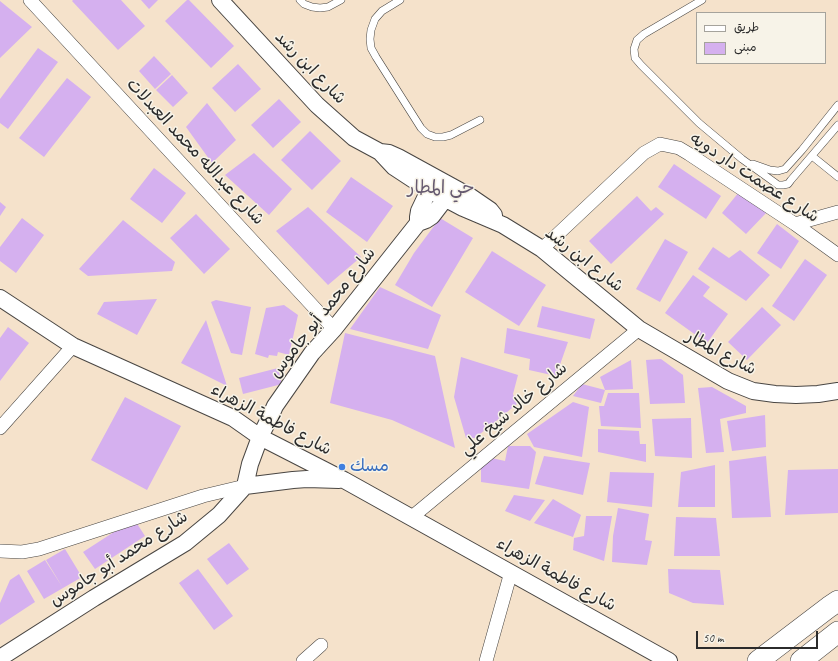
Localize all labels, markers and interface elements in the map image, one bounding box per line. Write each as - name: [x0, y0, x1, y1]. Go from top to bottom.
- legend: [696, 12, 826, 64]
- text: طريق: [734, 19, 759, 35]
- street label: شارع ابن رشد: [270, 27, 350, 109]
- text: مبنى: [734, 39, 757, 55]
- street label: شارع عبدالله محمد العبدلات: [122, 75, 268, 229]
- street label: شارع عصمت دار دويه: [686, 129, 822, 227]
- district label: حي المطار: [408, 177, 474, 199]
- street label: شارع ابن رشد: [541, 223, 627, 297]
- street label: شارع محمد أبو جاموس: [266, 244, 380, 382]
- street label: شارع المطار: [682, 326, 760, 380]
- street label: شارع خالد شيخ علي: [456, 358, 572, 460]
- street label: شارع فاطمة الزهراء: [207, 380, 335, 460]
- place label: مسك: [350, 457, 389, 477]
- marker: مسك: [337, 462, 347, 472]
- street label: شارع محمد أبو جاموس: [46, 507, 192, 611]
- street label: شارع فاطمة الزهراء: [493, 534, 619, 616]
- scale bar: [698, 623, 820, 649]
- text: 50 m: [703, 630, 723, 646]

